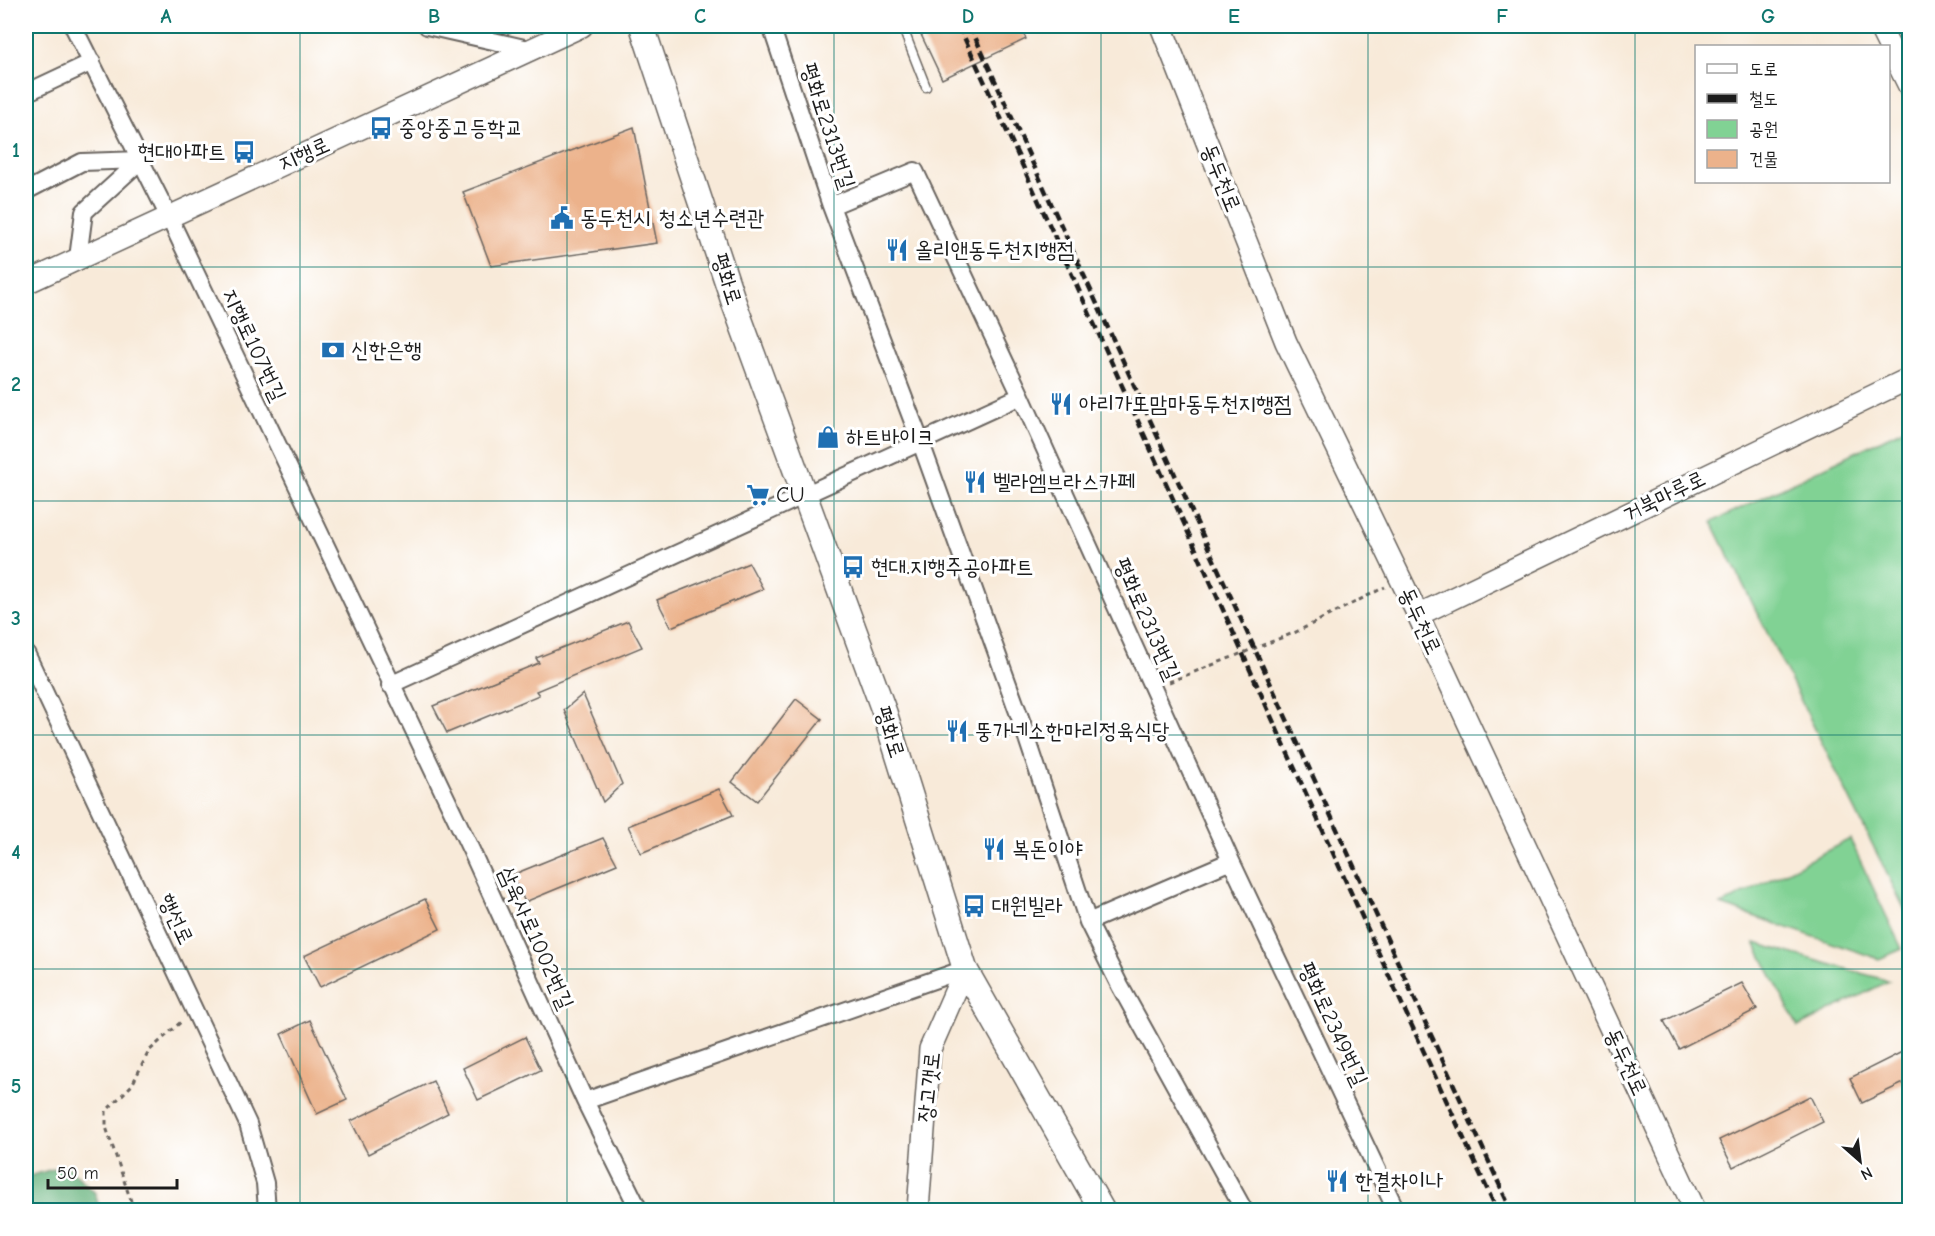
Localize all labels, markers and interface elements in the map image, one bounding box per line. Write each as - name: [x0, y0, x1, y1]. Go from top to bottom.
- text: A: [160, 5, 172, 28]
- text: B: [428, 5, 440, 28]
- text: C: [694, 5, 706, 28]
- text: D: [962, 5, 974, 28]
- text: E: [1228, 5, 1240, 28]
- text: F: [1496, 5, 1508, 28]
- text: G: [1761, 5, 1775, 28]
- legend: [1695, 45, 1890, 183]
- text: 도로: [1749, 59, 1778, 80]
- street label: 평화로2313번길: [795, 60, 861, 193]
- text: 철도: [1749, 89, 1778, 110]
- bus stop icon: 중앙중고등학교: [368, 115, 394, 141]
- place label: 중앙중고등학교: [399, 115, 523, 141]
- text: 공원: [1749, 119, 1778, 140]
- street label: 지행로: [274, 131, 334, 177]
- text: 1: [12, 139, 20, 162]
- place label: 현대아파트: [137, 139, 226, 165]
- bus stop icon: 현대아파트: [231, 139, 257, 165]
- street label: 동두천로: [1196, 140, 1246, 216]
- text: 건물: [1749, 149, 1778, 170]
- public building icon: 동두천시 청소년수련관: [549, 205, 575, 231]
- place label: 동두천시 청소년수련관: [580, 205, 764, 231]
- restaurant icon: 올리앤동두천지행점: [884, 237, 910, 263]
- place label: 올리앤동두천지행점: [915, 237, 1074, 263]
- street label: 평화로: [706, 250, 748, 308]
- street label: 지행로107번길: [217, 285, 291, 406]
- bank icon: 신한은행: [320, 337, 346, 363]
- place label: 신한은행: [351, 337, 422, 363]
- text: 2: [11, 373, 21, 396]
- restaurant icon: 아리가또맘마동두천지행점: [1048, 391, 1074, 417]
- place label: 아리가또맘마동두천지행점: [1079, 391, 1291, 417]
- shop icon: 하트바이크: [815, 424, 841, 450]
- place label: 하트바이크: [846, 424, 935, 450]
- street label: 거북마루로: [1619, 465, 1709, 527]
- restaurant icon: 벨라엠브라스카페: [962, 469, 988, 495]
- place label: 벨라엠브라스카페: [993, 469, 1135, 495]
- supermarket icon: CU: [745, 482, 771, 508]
- place label: CU: [776, 482, 805, 508]
- bus stop icon: 현대.지행주공아파트: [840, 554, 866, 580]
- place label: 현대.지행주공아파트: [871, 554, 1034, 580]
- street label: 평화로2313번길: [1108, 554, 1186, 684]
- street label: 동두천로: [1393, 583, 1447, 659]
- text: 3: [11, 607, 21, 630]
- street label: 평화로: [869, 703, 911, 761]
- restaurant icon: 뚱가네소한마리정육식당: [944, 718, 970, 744]
- place label: 뚱가네소한마리정육식당: [975, 718, 1170, 744]
- restaurant icon: 복돈이야: [981, 836, 1007, 862]
- place label: 복돈이야: [1012, 836, 1083, 862]
- text: 4: [11, 841, 21, 864]
- street label: 삼육사로1002번길: [493, 863, 579, 1014]
- street label: 행선로: [153, 889, 199, 949]
- bus stop icon: 대원빌라: [961, 893, 987, 919]
- place label: 대원빌라: [992, 893, 1063, 919]
- street label: 평화로2349번길: [1293, 958, 1373, 1090]
- street label: 동두천로: [1599, 1024, 1653, 1100]
- street label: 장고갯로: [912, 1050, 946, 1124]
- text: 5: [11, 1075, 21, 1098]
- north arrow: [1830, 1131, 1890, 1191]
- scale bar: [48, 1152, 177, 1190]
- text: 50 m: [57, 1163, 99, 1184]
- text: N: [1858, 1163, 1875, 1184]
- restaurant icon: 한결차이나: [1324, 1168, 1350, 1194]
- place label: 한결차이나: [1355, 1168, 1444, 1194]

